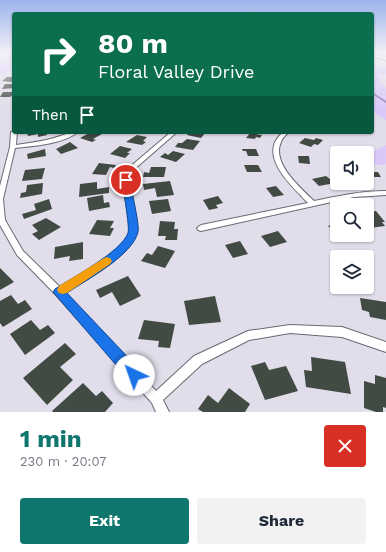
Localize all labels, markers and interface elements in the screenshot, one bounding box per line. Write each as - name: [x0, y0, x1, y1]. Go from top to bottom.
- text: 80 m: [98, 27, 168, 60]
- icon: right: [32, 28, 84, 80]
- text: Floral Valley Drive: [98, 61, 254, 82]
- icon: arrive: [76, 104, 98, 126]
- text: Then: [32, 106, 68, 124]
- map controls: [330, 146, 374, 294]
- button: sound: [330, 146, 374, 190]
- pin: [109, 163, 143, 197]
- icon: arrive: [115, 169, 137, 191]
- button: search: [330, 198, 374, 242]
- button: layers: [330, 250, 374, 294]
- position arrow: [113, 354, 155, 396]
- text: 1 min: [20, 425, 82, 453]
- button: close: [324, 425, 366, 467]
- text: 230 m · 20:07: [20, 454, 107, 469]
- button: Exit: [20, 498, 189, 544]
- button: Share: [197, 498, 366, 544]

